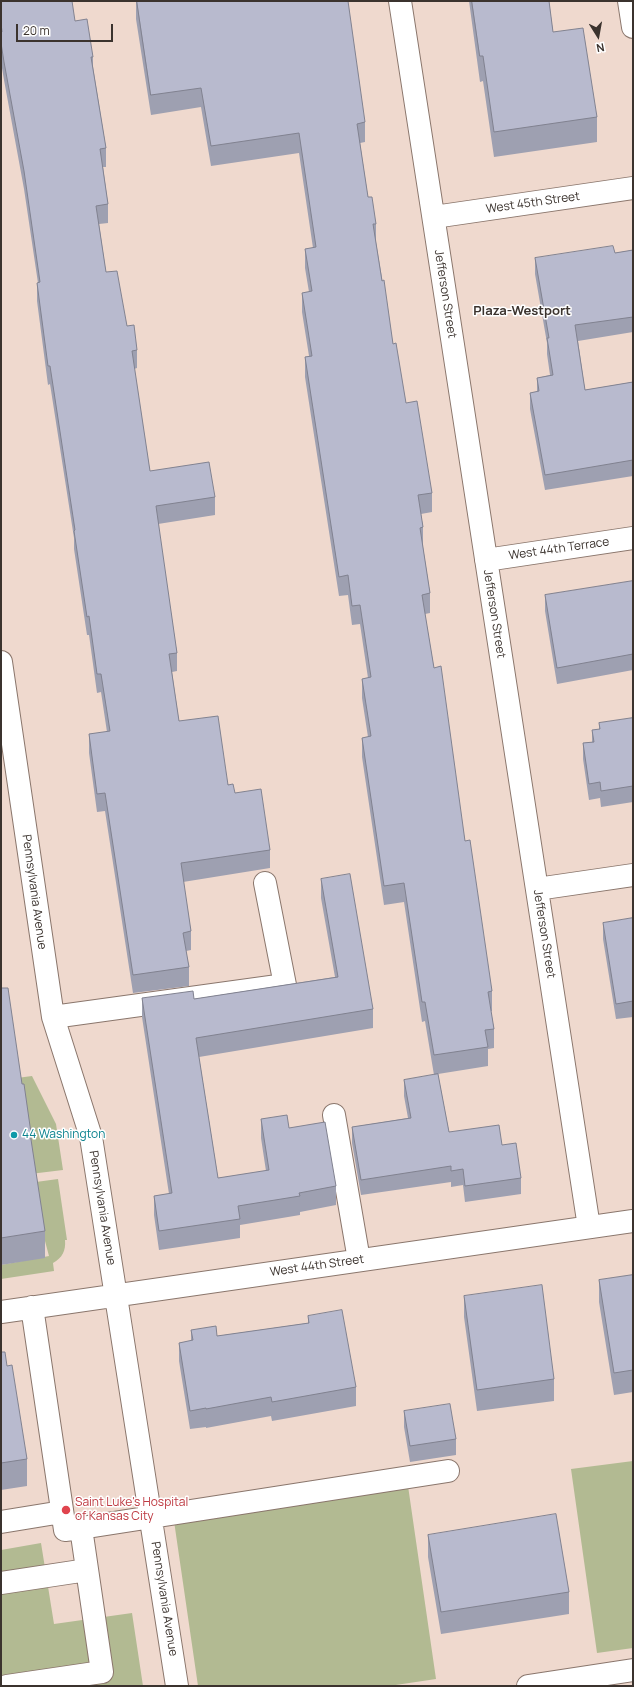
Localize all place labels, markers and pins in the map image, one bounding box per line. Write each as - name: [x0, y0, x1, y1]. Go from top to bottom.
- place label: 44 Washington: [22, 1128, 105, 1142]
- marker: 44 Washington: [9, 1130, 19, 1140]
- place label: Saint Luke's Hospital of Kansas City: [75, 1496, 188, 1524]
- marker: Saint Luke's Hospital of Kansas City: [60, 1504, 72, 1516]

